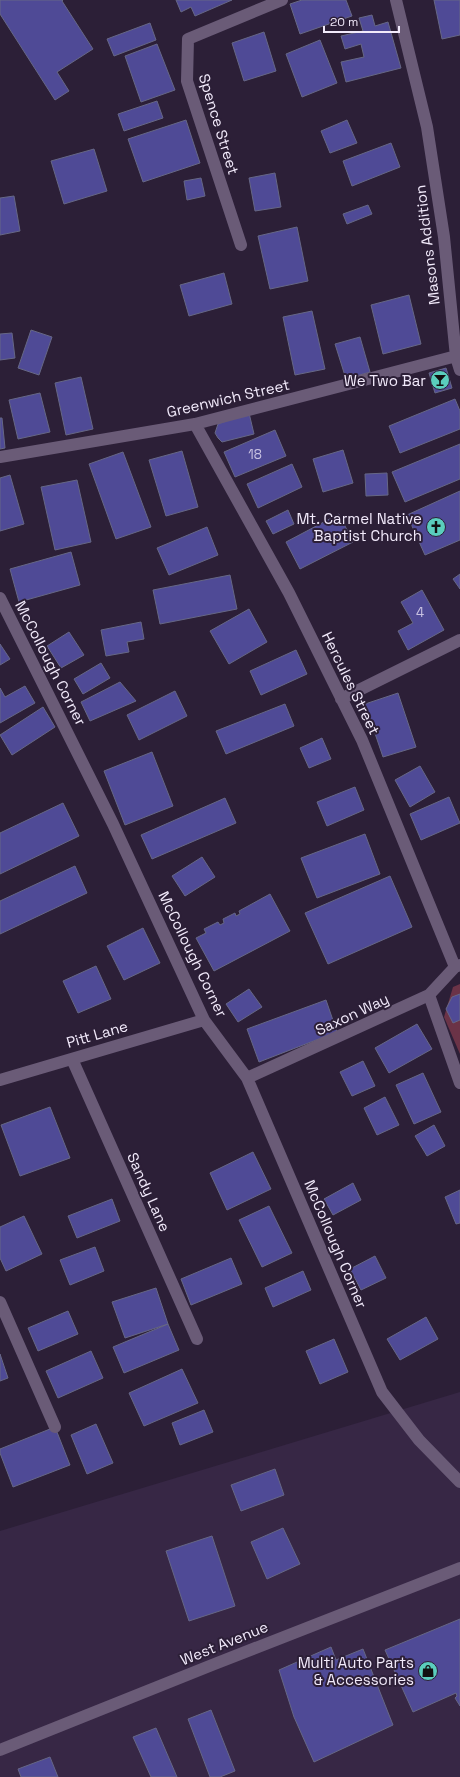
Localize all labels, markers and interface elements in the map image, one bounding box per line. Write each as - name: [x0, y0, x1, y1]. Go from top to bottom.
- scale bar: [324, 8, 399, 34]
- text: 20 m: [330, 14, 358, 30]
- street label: Spence Street: [195, 71, 243, 177]
- street label: Masons Addition: [410, 184, 444, 306]
- bar icon: We Two Bar: [429, 369, 451, 391]
- place label: We Two Bar: [344, 371, 426, 390]
- street label: Greenwich Street: [165, 375, 291, 421]
- house number: 18: [248, 446, 262, 463]
- place label: Mt. Carmel Native Baptist Church: [296, 509, 422, 545]
- church icon: Mt. Carmel Native Baptist Church: [425, 516, 447, 538]
- street label: McCollough Corner: [11, 597, 91, 729]
- house number: 4: [416, 604, 424, 621]
- street label: Hercules Street: [318, 628, 384, 738]
- street label: McCollough Corner: [154, 888, 232, 1020]
- street label: Saxon Way: [312, 989, 392, 1039]
- street label: Pitt Lane: [64, 1016, 130, 1052]
- street label: Sandy Lane: [123, 1149, 175, 1235]
- street label: McCollough Corner: [300, 1177, 372, 1311]
- street label: West Avenue: [177, 1617, 271, 1669]
- place label: Multi Auto Parts & Accessories: [298, 1653, 414, 1689]
- shop icon: Multi Auto Parts & Accessories: [417, 1660, 439, 1682]

